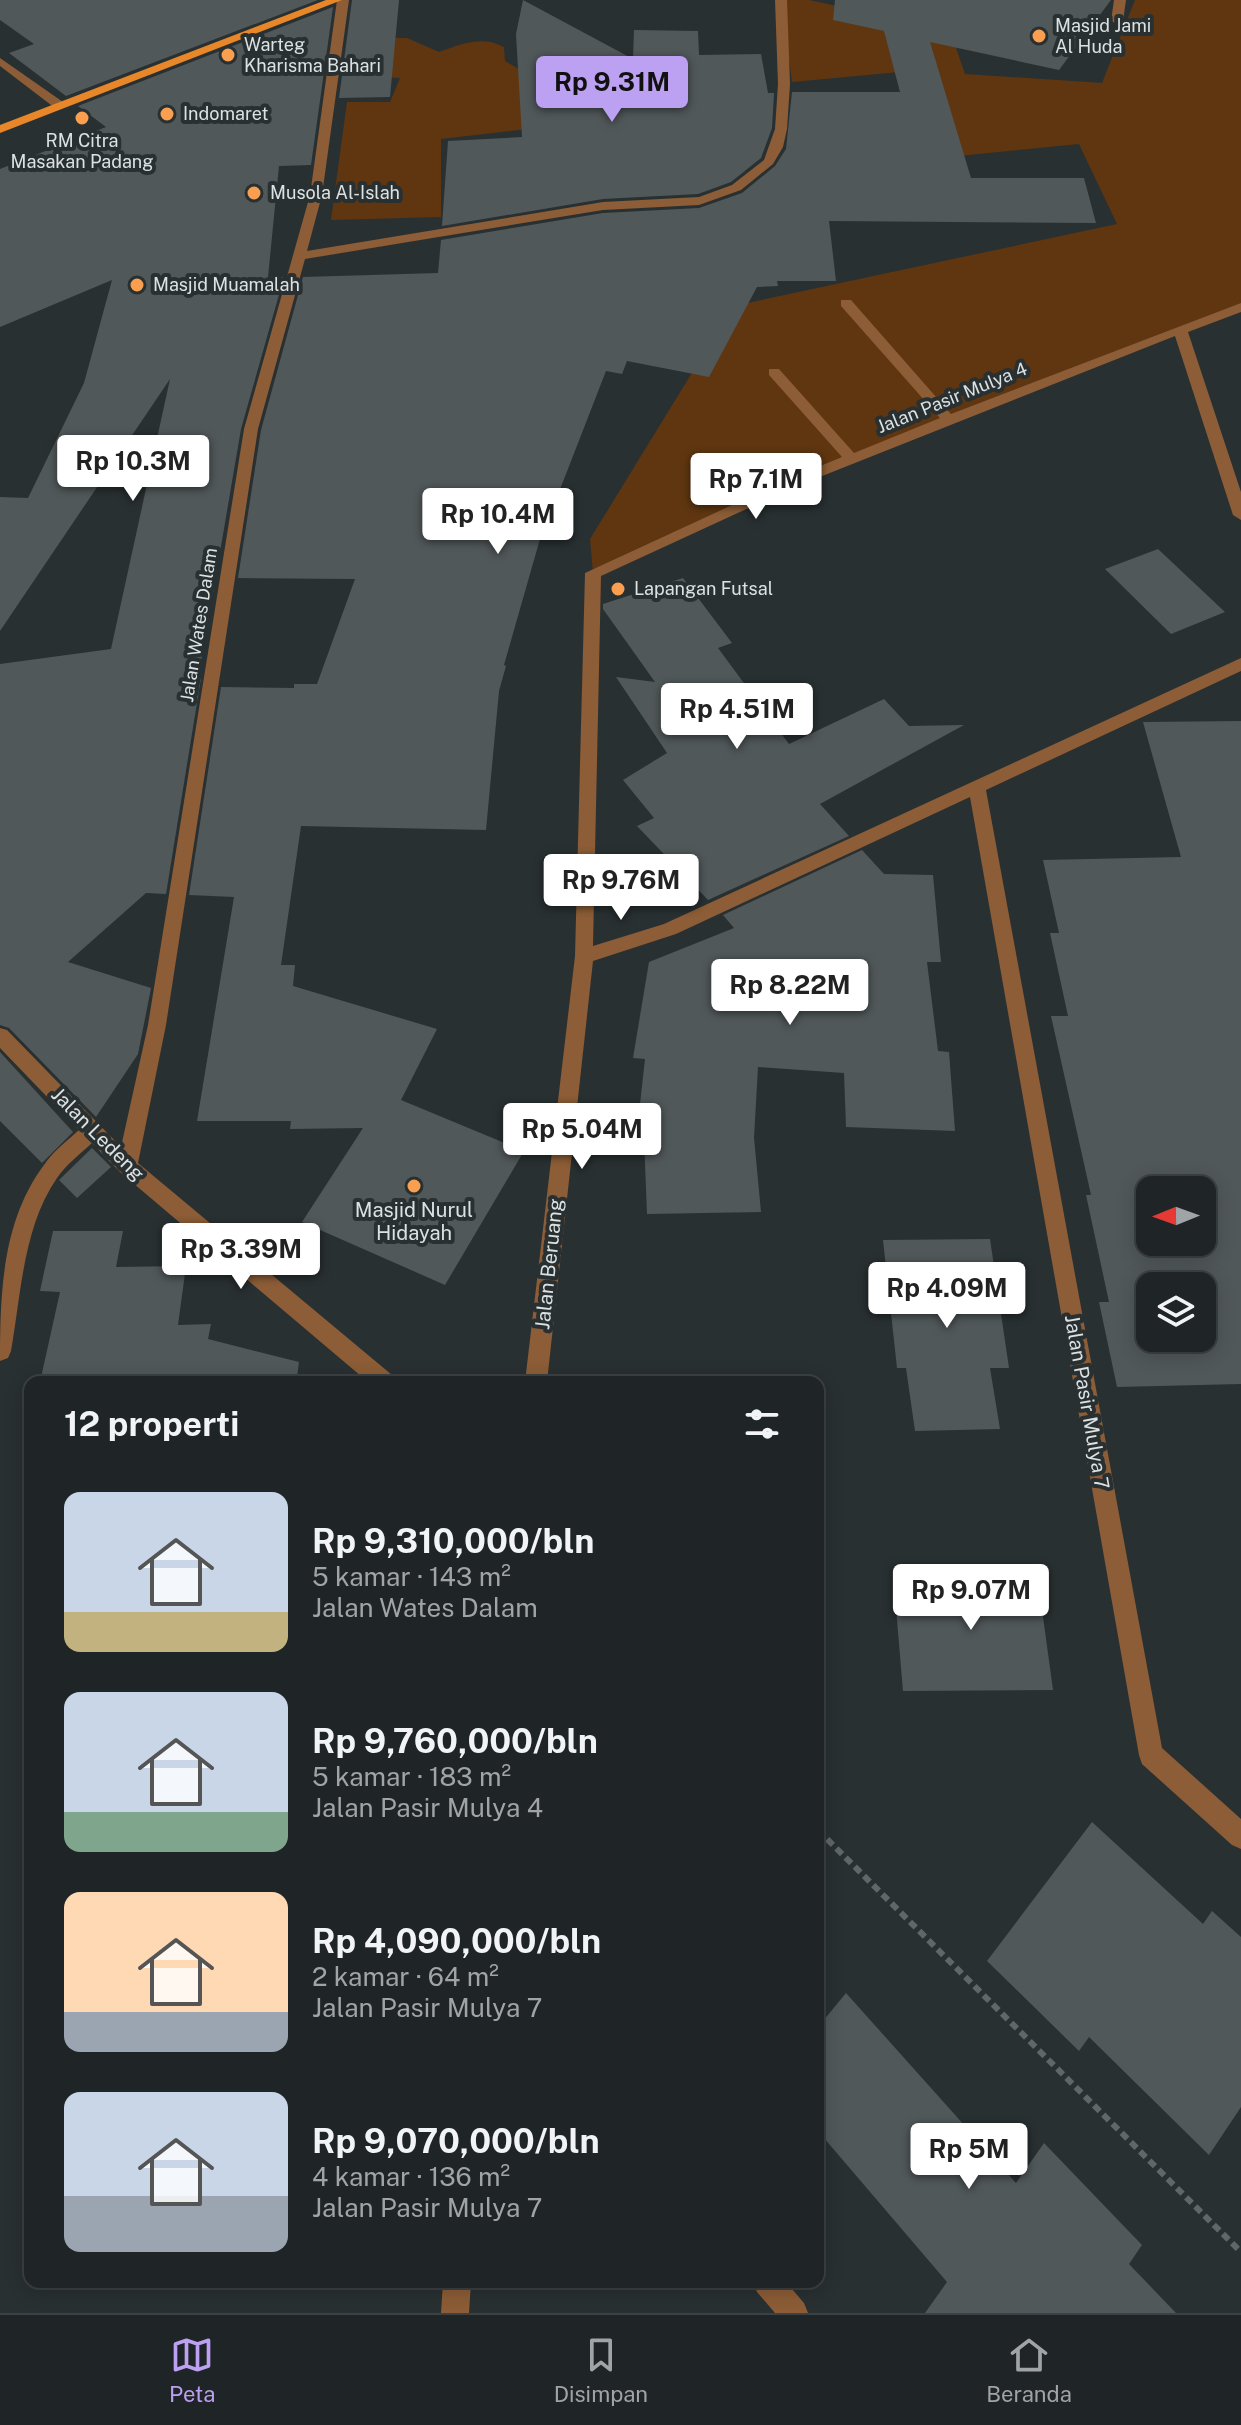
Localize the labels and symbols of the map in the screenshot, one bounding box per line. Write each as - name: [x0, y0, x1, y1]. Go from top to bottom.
- place label: Masjid Jami Al Huda: [1055, 15, 1151, 57]
- marker: Masjid Jami Al Huda: [1030, 27, 1048, 45]
- place label: Warteg Kharisma Bahari: [244, 34, 381, 76]
- marker: Warteg Kharisma Bahari: [219, 46, 237, 64]
- pin: Rp 9.31M: [529, 56, 695, 124]
- place label: Indomaret: [183, 103, 269, 124]
- marker: Indomaret: [158, 105, 176, 123]
- marker: RM Citra Masakan Padang: [73, 109, 91, 127]
- place label: RM Citra Masakan Padang: [11, 130, 153, 172]
- place label: Musola Al-Islah: [270, 182, 400, 203]
- marker: Musola Al-Islah: [245, 184, 263, 202]
- place label: Masjid Muamalah: [153, 274, 300, 295]
- marker: Masjid Muamalah: [128, 276, 146, 294]
- street label: Jalan Pasir Mulya 4: [874, 358, 1030, 437]
- pin: Rp 10.3M: [50, 435, 216, 503]
- pin: Rp 7.1M: [682, 453, 830, 521]
- pin: Rp 10.4M: [415, 488, 581, 556]
- street label: Jalan Wates Dalam: [176, 546, 221, 704]
- place label: Lapangan Futsal: [634, 578, 773, 599]
- marker: Lapangan Futsal: [609, 580, 627, 598]
- pin: Rp 4.51M: [654, 683, 820, 751]
- pin: Rp 9.76M: [538, 854, 704, 922]
- pin: Rp 8.22M: [707, 959, 873, 1027]
- street label: Jalan Ledeng: [46, 1082, 150, 1186]
- pin: Rp 5.04M: [499, 1103, 665, 1171]
- north arrow: [1136, 1176, 1216, 1256]
- marker: Masjid Nurul Hidayah: [405, 1177, 423, 1195]
- street label: Jalan Beruang: [530, 1197, 568, 1331]
- place label: Masjid Nurul Hidayah: [355, 1198, 473, 1245]
- pin: Rp 3.39M: [158, 1223, 324, 1291]
- pin: Rp 4.09M: [864, 1262, 1030, 1330]
- street label: Jalan Pasir Mulya 7: [1060, 1313, 1114, 1491]
- pin: Rp 9.07M: [888, 1564, 1054, 1632]
- pin: Rp 5M: [913, 2123, 1025, 2191]

